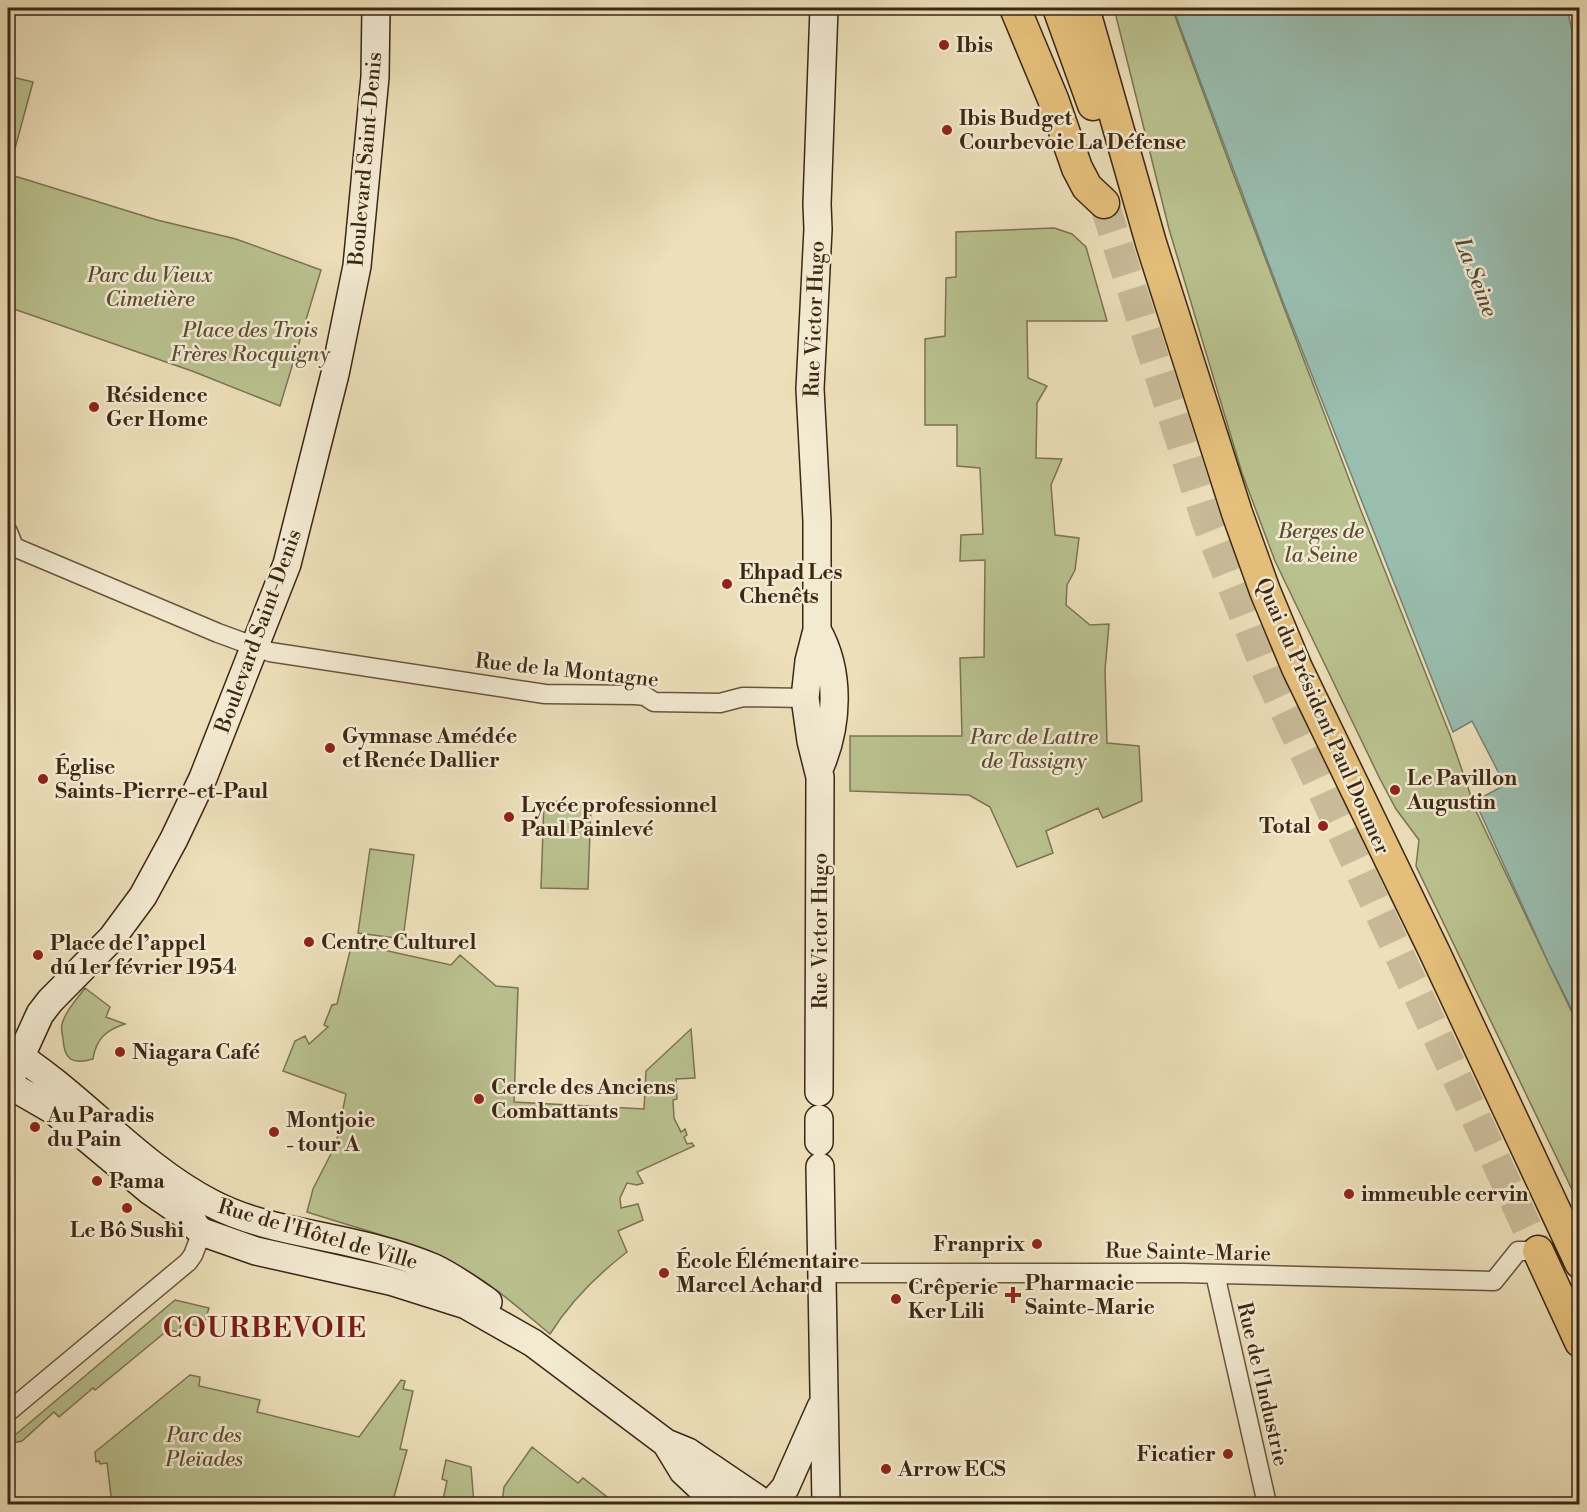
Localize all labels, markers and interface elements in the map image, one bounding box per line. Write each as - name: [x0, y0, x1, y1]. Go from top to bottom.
- place label: Ibis: [956, 33, 993, 59]
- marker: Ibis: [937, 38, 951, 52]
- street label: Boulevard Saint-Denis: [344, 51, 388, 268]
- place label: Ibis Budget Courbevoie La Défense: [959, 106, 1186, 156]
- marker: Ibis Budget Courbevoie La Défense: [940, 123, 954, 137]
- water label: La Seine: [1448, 233, 1503, 321]
- street label: Rue Victor Hugo: [799, 240, 831, 398]
- park label: Parc du Vieux Cimetière: [86, 263, 213, 313]
- park label: Place des Trois Frères Rocquigny: [170, 318, 331, 368]
- place label: Résidence Ger Home: [106, 383, 208, 433]
- marker: Résidence Ger Home: [87, 400, 101, 414]
- park label: Berges de la Seine: [1277, 519, 1364, 569]
- street label: Boulevard Saint-Denis: [210, 526, 308, 738]
- place label: Ehpad Les Chenêts: [739, 560, 843, 610]
- street label: Quai du Président Paul Doumer: [1249, 574, 1395, 859]
- marker: Ehpad Les Chenêts: [720, 577, 734, 591]
- street label: Rue de la Montagne: [474, 648, 660, 694]
- place label: Gymnase Amédée et Renée Dallier: [342, 724, 517, 774]
- park label: Parc de Lattre de Tassigny: [969, 725, 1098, 775]
- marker: Gymnase Amédée et Renée Dallier: [323, 741, 337, 755]
- place label: Église Saints-Pierre-et-Paul: [55, 753, 268, 805]
- place label: Le Pavillon Augustin: [1406, 766, 1517, 816]
- marker: Église Saints-Pierre-et-Paul: [36, 772, 50, 786]
- marker: Le Pavillon Augustin: [1388, 783, 1402, 797]
- place label: Lycée professionnel Paul Painlevé: [521, 793, 717, 843]
- marker: Lycée professionnel Paul Painlevé: [502, 810, 516, 824]
- place label: Total: [1259, 814, 1311, 840]
- marker: Total: [1316, 819, 1330, 833]
- street label: Rue Victor Hugo: [808, 853, 834, 1009]
- place label: Centre Culturel: [321, 930, 476, 956]
- place label: Place de l’appel du 1er février 1954: [50, 931, 237, 981]
- marker: Centre Culturel: [302, 935, 316, 949]
- marker: Place de l’appel du 1er février 1954: [31, 948, 45, 962]
- place label: Niagara Café: [132, 1040, 260, 1066]
- marker: Niagara Café: [113, 1045, 127, 1059]
- place label: Cercle des Anciens Combattants: [491, 1075, 676, 1125]
- marker: Cercle des Anciens Combattants: [472, 1092, 486, 1106]
- place label: Au Paradis du Pain: [46, 1103, 154, 1153]
- place label: Montjoie - tour A: [286, 1108, 375, 1158]
- marker: Au Paradis du Pain: [28, 1120, 42, 1134]
- marker: Montjoie - tour A: [267, 1125, 281, 1139]
- place label: Pama: [109, 1169, 165, 1195]
- marker: Pama: [90, 1174, 104, 1188]
- place label: immeuble cervin: [1361, 1182, 1528, 1208]
- marker: immeuble cervin: [1342, 1187, 1356, 1201]
- street label: Rue de l'Hôtel de Ville: [215, 1194, 421, 1276]
- marker: Le Bô Sushi: [120, 1201, 134, 1215]
- place label: Le Bô Sushi: [70, 1218, 184, 1244]
- place label: Franprix: [933, 1232, 1026, 1258]
- marker: Franprix: [1030, 1237, 1044, 1251]
- street label: Rue Sainte-Marie: [1105, 1239, 1271, 1267]
- place label: École Élémentaire Marcel Achard: [676, 1247, 859, 1299]
- marker: École Élémentaire Marcel Achard: [657, 1266, 671, 1280]
- place label: Pharmacie Sainte-Marie: [1025, 1271, 1155, 1321]
- place label: Crêperie Ker Lili: [908, 1275, 998, 1325]
- marker: Pharmacie Sainte-Marie: [1006, 1288, 1020, 1302]
- marker: Crêperie Ker Lili: [889, 1292, 903, 1306]
- street label: Rue de l'Industrie: [1231, 1300, 1294, 1469]
- district label: COURBEVOIE: [163, 1312, 367, 1346]
- park label: Parc des Pleïades: [164, 1423, 243, 1473]
- place label: Ficatier: [1137, 1442, 1216, 1468]
- marker: Ficatier: [1221, 1447, 1235, 1461]
- place label: Arrow ECS: [897, 1457, 1006, 1483]
- marker: Arrow ECS: [879, 1462, 893, 1476]

